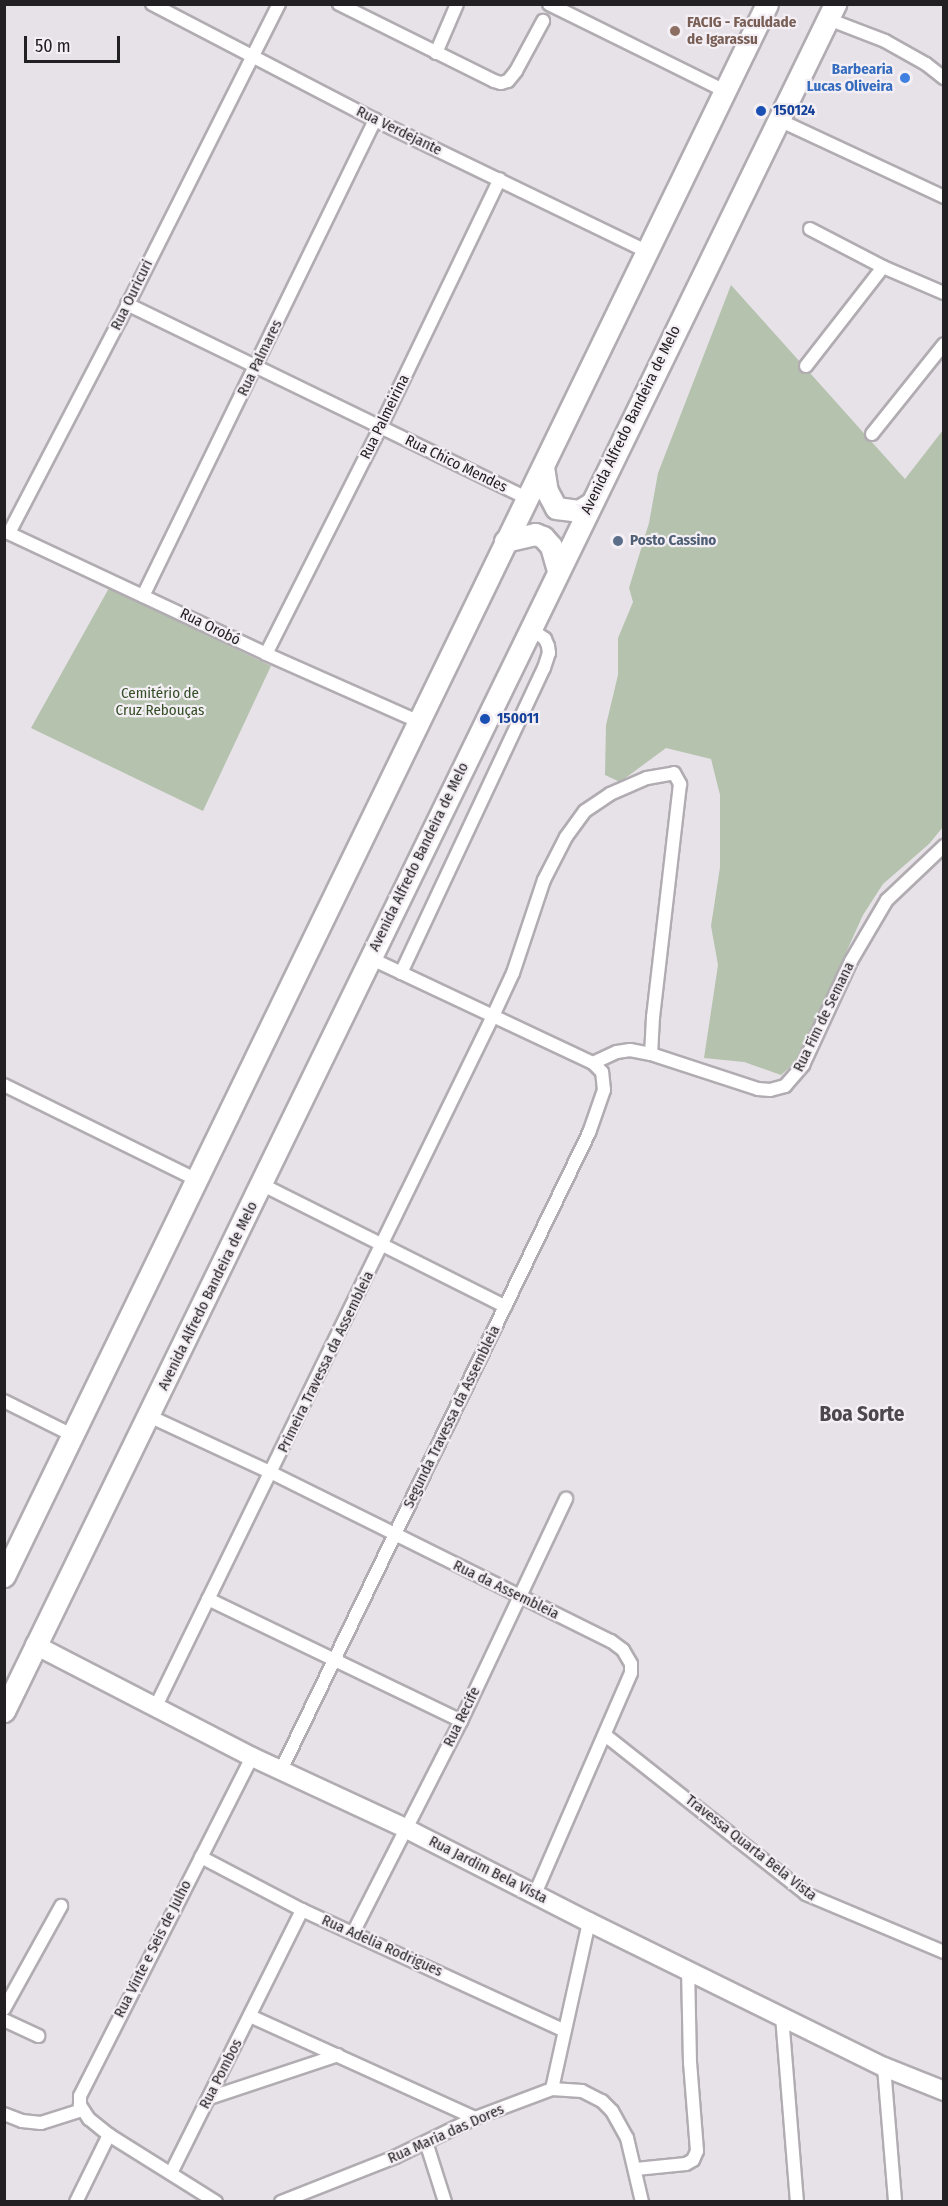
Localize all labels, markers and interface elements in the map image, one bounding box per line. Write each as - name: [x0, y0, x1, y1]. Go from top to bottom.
- place label: FACIG - Faculdade de Igarassu: [687, 13, 796, 48]
- scale bar: [27, 24, 123, 62]
- marker: FACIG - Faculdade de Igarassu: [668, 24, 682, 38]
- text: 50 m: [35, 35, 71, 57]
- place label: Barbearia Lucas Oliveira: [807, 60, 893, 95]
- marker: Barbearia Lucas Oliveira: [898, 71, 912, 85]
- place label: 150124: [773, 102, 815, 120]
- street label: Rua Verdejante: [353, 103, 445, 159]
- marker: 150124: [754, 104, 768, 118]
- street label: Rua Ouricuri: [107, 257, 157, 333]
- street label: Rua Palmares: [234, 317, 286, 399]
- street label: Avenida Alfredo Bandeira de Melo: [577, 323, 685, 517]
- street label: Rua Palmeirina: [357, 372, 413, 462]
- street label: Rua Chico Mendes: [402, 431, 510, 497]
- place label: Posto Cassino: [630, 532, 716, 550]
- marker: Posto Cassino: [611, 534, 625, 548]
- street label: Rua Orobó: [177, 605, 243, 649]
- park label: Cemitério de Cruz Rebouças: [116, 684, 204, 719]
- place label: 150011: [497, 710, 539, 728]
- marker: 150011: [478, 712, 492, 726]
- street label: Avenida Alfredo Bandeira de Melo: [365, 760, 473, 954]
- street label: Rua Fim de Semana: [790, 959, 858, 1075]
- street label: Avenida Alfredo Bandeira de Melo: [154, 1199, 262, 1393]
- street label: Primeira Travessa da Assembleia: [274, 1268, 378, 1456]
- street label: Segunda Travessa da Assembleia: [400, 1323, 504, 1511]
- district label: Boa Sorte: [819, 1401, 905, 1427]
- street label: Rua da Assembleia: [450, 1557, 562, 1623]
- street label: Rua Recife: [440, 1684, 484, 1750]
- street label: Travessa Quarta Bela Vista: [682, 1791, 820, 1905]
- street label: Rua Jardim Bela Vista: [426, 1832, 550, 1908]
- street label: Rua Vinte e Seis de Julho: [110, 1877, 196, 2021]
- street label: Rua Adelia Rodrigues: [319, 1911, 445, 1981]
- street label: Rua Pombos: [196, 2036, 246, 2112]
- street label: Rua Maria das Dores: [385, 2100, 507, 2168]

